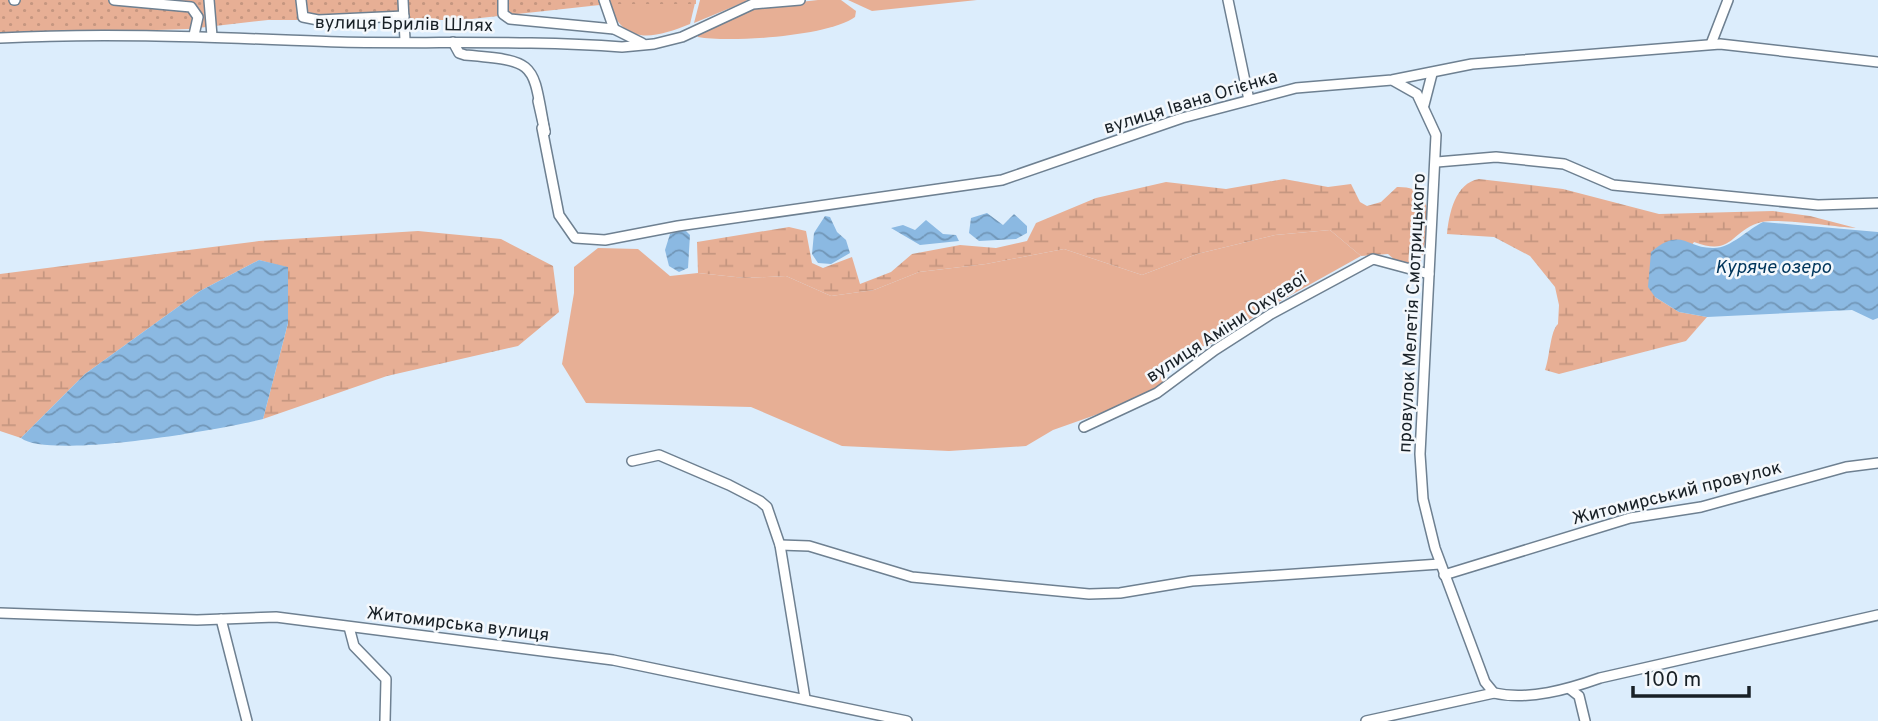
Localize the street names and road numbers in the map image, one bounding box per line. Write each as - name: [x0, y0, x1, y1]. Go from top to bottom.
- street label: вулиця Брилів Шлях: [315, 12, 493, 38]
- street label: вулиця Івана Огієнка: [1101, 66, 1281, 140]
- street label: провулок Мелетія Смотрицького: [1394, 173, 1432, 453]
- street label: вулиця Аміни Окуєвої: [1142, 267, 1312, 389]
- street label: Житомирський провулок: [1570, 457, 1784, 531]
- street label: Житомирська вулиця: [365, 602, 551, 648]

